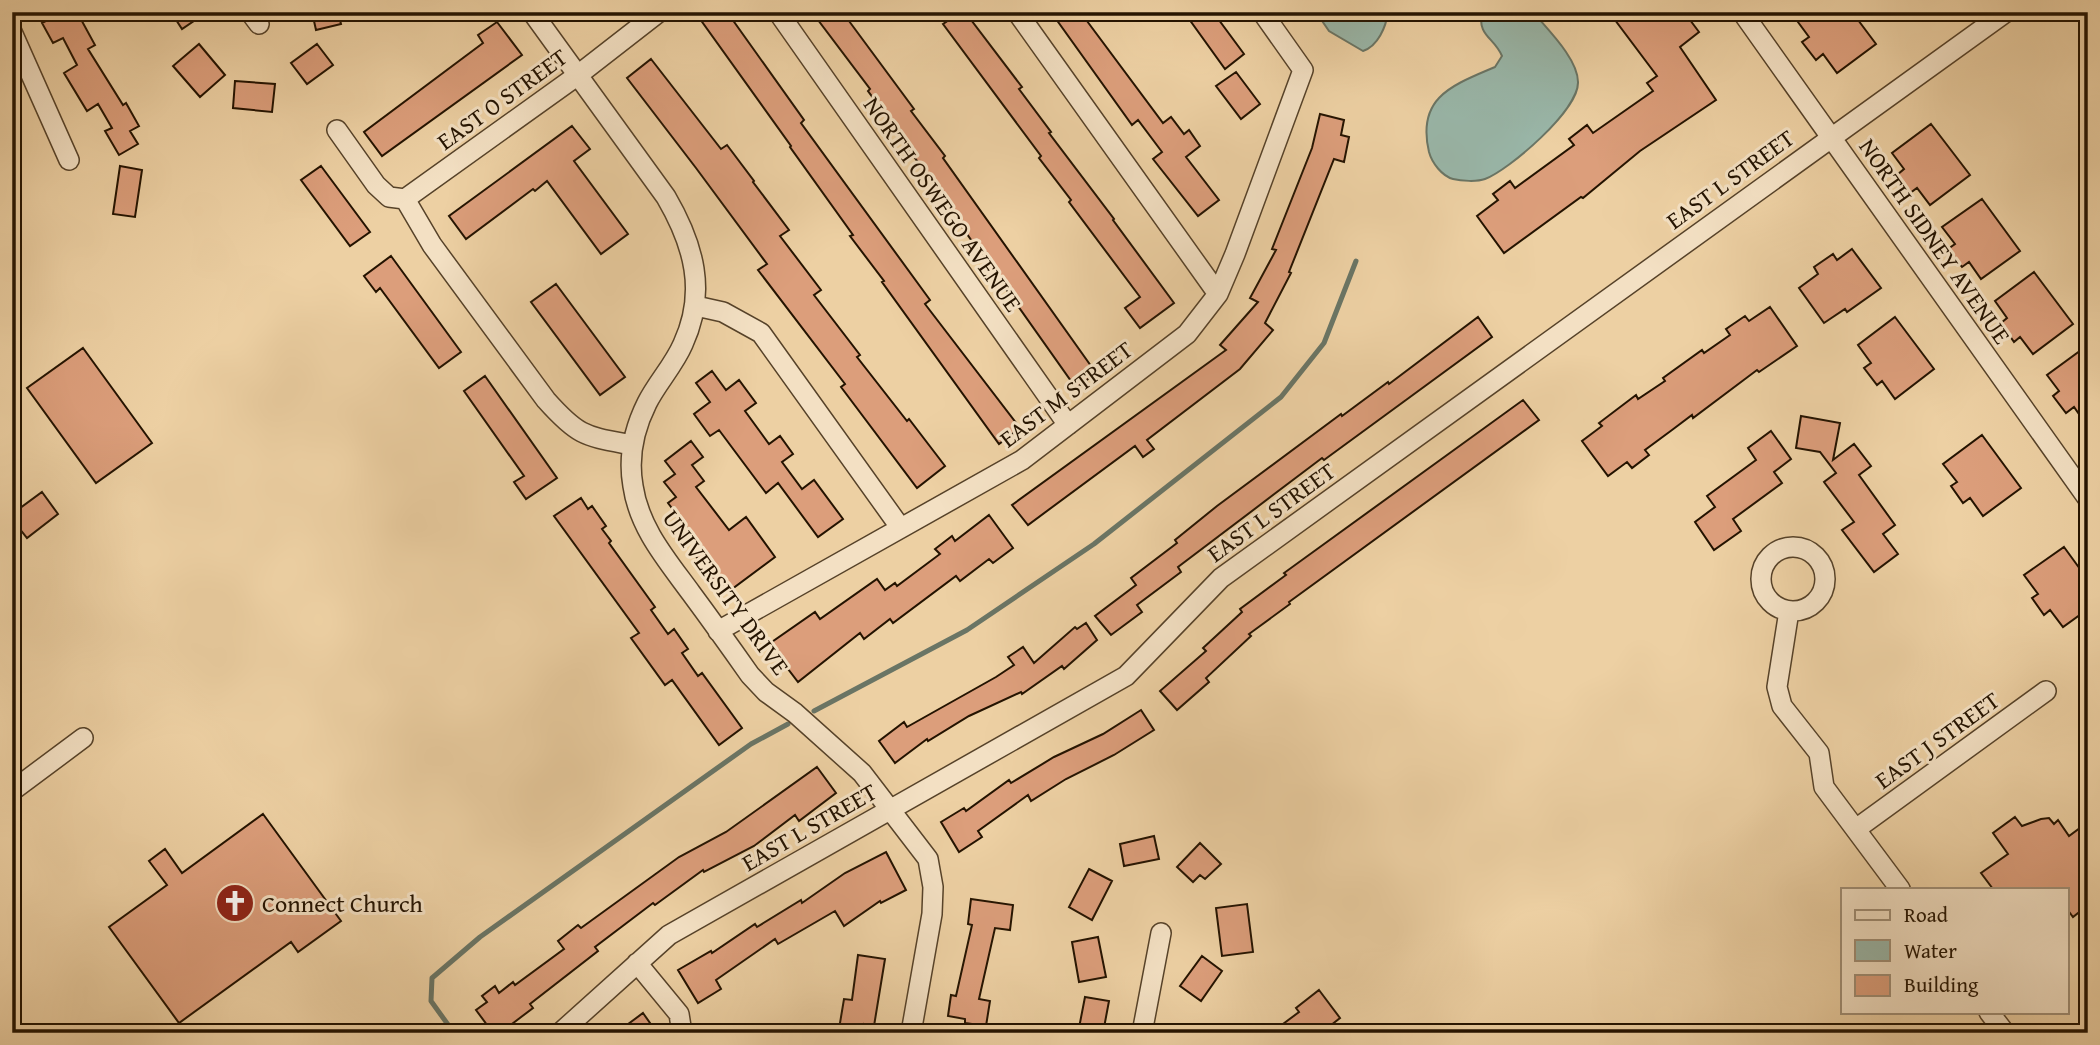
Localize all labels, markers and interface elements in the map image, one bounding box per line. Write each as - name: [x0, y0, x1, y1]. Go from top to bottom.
- street label: EAST O STREET: [430, 40, 574, 158]
- street label: NORTH OSWEGO AVENUE: [855, 89, 1031, 319]
- street label: EAST L STREET: [1659, 121, 1801, 237]
- street label: NORTH SIDNEY AVENUE: [1851, 131, 2019, 351]
- street label: EAST M STREET: [992, 332, 1140, 456]
- street label: EAST L STREET: [1200, 454, 1342, 570]
- street label: UNIVERSITY DRIVE: [654, 502, 798, 682]
- street label: EAST J STREET: [1867, 683, 2007, 797]
- street label: EAST L STREET: [735, 774, 883, 880]
- church icon: Connect Church: [214, 882, 256, 924]
- place label: Connect Church: [262, 886, 423, 921]
- legend: [1841, 888, 2068, 1014]
- text: Road: [1904, 899, 1949, 930]
- text: Water: [1904, 935, 1957, 966]
- text: Building: [1904, 969, 1979, 1000]

